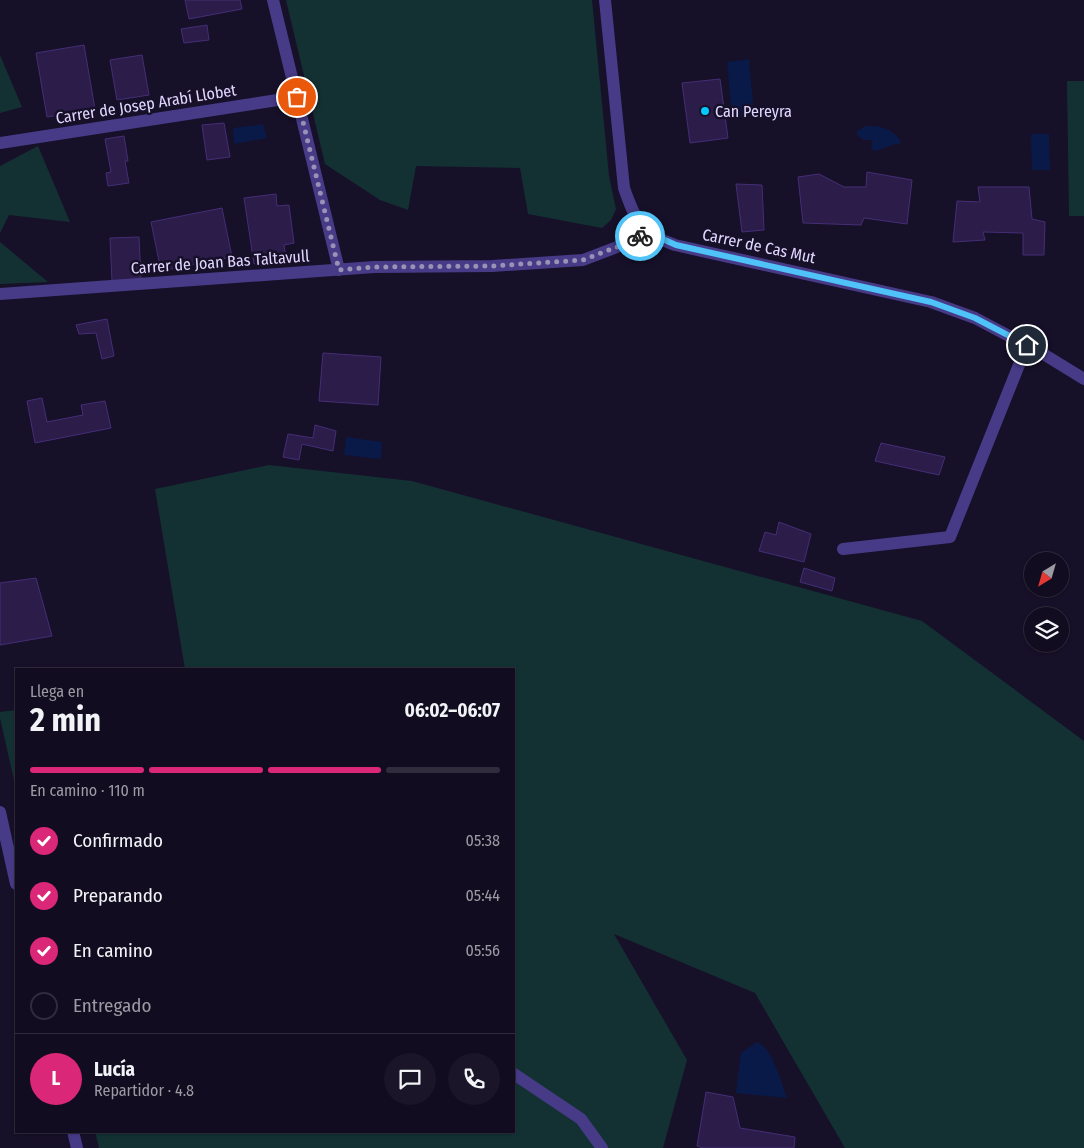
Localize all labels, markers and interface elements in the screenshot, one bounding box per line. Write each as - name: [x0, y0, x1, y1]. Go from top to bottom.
- pin: [276, 76, 318, 118]
- street label: Carrer de Josep Arabí Llobet: [54, 80, 238, 128]
- icon: bag: [283, 83, 311, 111]
- place label: Can Pereyra: [715, 102, 792, 121]
- marker: Can Pereyra: [699, 105, 711, 117]
- courier: [615, 211, 665, 261]
- icon: bike: [626, 222, 654, 250]
- street label: Carrer de Cas Mut: [701, 225, 818, 267]
- street label: Carrer de Joan Bas Taltavull: [130, 246, 310, 278]
- pin: [1006, 324, 1048, 366]
- icon: home: [1013, 331, 1041, 359]
- north arrow: [1024, 552, 1069, 598]
- map controls: [1024, 552, 1069, 652]
- button: layers: [1024, 607, 1069, 652]
- text: Llega en: [30, 682, 84, 701]
- text: 06:02–06:07: [405, 699, 500, 722]
- text: 2 min: [30, 701, 101, 739]
- text: En camino · 110 m: [30, 781, 145, 800]
- icon: check: [30, 827, 58, 855]
- text: Confirmado: [73, 829, 163, 852]
- text: 05:38: [466, 831, 500, 850]
- icon: check: [30, 882, 58, 910]
- text: Preparando: [73, 884, 163, 907]
- text: 05:44: [466, 886, 500, 905]
- icon: check: [30, 937, 58, 965]
- text: En camino: [73, 939, 153, 962]
- text: 05:56: [466, 941, 500, 960]
- text: Entregado: [73, 994, 152, 1017]
- button: chat: [384, 1053, 436, 1105]
- button: phone: [448, 1053, 500, 1105]
- text: Lucía: [94, 1058, 135, 1081]
- text: L: [52, 1067, 60, 1090]
- text: Repartidor · 4.8: [94, 1081, 194, 1100]

